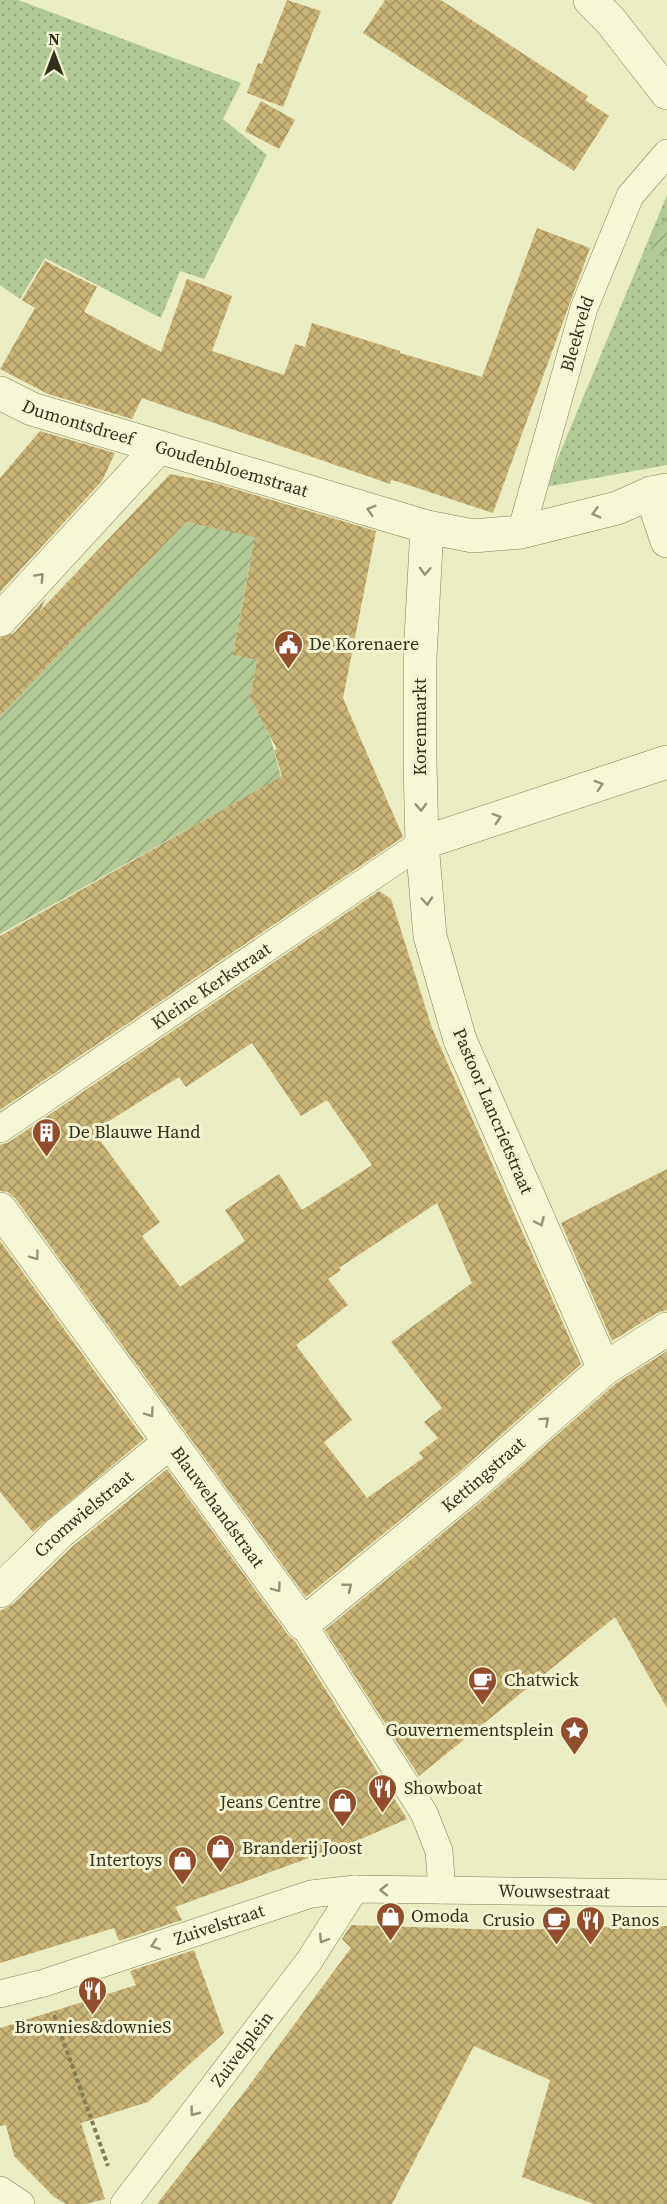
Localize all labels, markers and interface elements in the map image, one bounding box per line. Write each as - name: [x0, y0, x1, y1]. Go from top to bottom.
- north arrow: [24, 24, 84, 84]
- text: N: [48, 28, 60, 50]
- street label: Bleekveld: [554, 292, 600, 374]
- street label: Dumontsdreef: [18, 393, 139, 451]
- street label: Goudenbloemstraat: [152, 433, 311, 503]
- one-way arrow: [366, 505, 377, 517]
- one-way arrow: [591, 506, 602, 518]
- one-way arrow: [418, 566, 431, 575]
- one-way arrow: [32, 573, 43, 584]
- public building icon: De Korenaere: [272, 628, 304, 670]
- place label: De Korenaere: [309, 631, 419, 656]
- street label: Korenmarkt: [407, 678, 432, 776]
- one-way arrow: [593, 780, 604, 793]
- one-way arrow: [415, 803, 427, 812]
- one-way arrow: [491, 813, 502, 826]
- one-way arrow: [420, 897, 433, 906]
- street label: Kleine Kerkstraat: [146, 936, 276, 1035]
- street label: Pastoor Lancrietstraat: [447, 1024, 540, 1198]
- building icon: De Blauwe Hand: [31, 1116, 63, 1158]
- place label: De Blauwe Hand: [68, 1119, 201, 1144]
- one-way arrow: [532, 1216, 544, 1227]
- one-way arrow: [27, 1249, 38, 1260]
- one-way arrow: [142, 1407, 153, 1418]
- one-way arrow: [538, 1417, 549, 1428]
- street label: Kettingstraat: [436, 1431, 531, 1518]
- street label: Blauwehandstraat: [165, 1441, 271, 1573]
- street label: Cromwielstraat: [28, 1464, 138, 1563]
- one-way arrow: [269, 1582, 280, 1593]
- one-way arrow: [341, 1583, 352, 1594]
- cafe icon: Chatwick: [467, 1664, 499, 1706]
- place label: Chatwick: [504, 1667, 579, 1692]
- place icon: Gouvernementsplein: [559, 1714, 591, 1756]
- place label: Gouvernementsplein: [385, 1717, 554, 1742]
- restaurant icon: Showboat: [367, 1772, 399, 1814]
- place label: Showboat: [404, 1775, 483, 1800]
- shop icon: Jeans Centre: [326, 1786, 358, 1828]
- place label: Jeans Centre: [219, 1789, 321, 1814]
- shop icon: Branderij Joost: [205, 1832, 237, 1874]
- place label: Branderij Joost: [242, 1835, 362, 1860]
- shop icon: Intertoys: [167, 1844, 199, 1886]
- place label: Intertoys: [89, 1847, 162, 1872]
- street label: Wouwsestraat: [498, 1878, 610, 1904]
- one-way arrow: [379, 1883, 388, 1896]
- street label: Zuivelstraat: [171, 1897, 268, 1951]
- shop icon: Omoda: [374, 1900, 406, 1942]
- place label: Omoda: [411, 1903, 470, 1928]
- cafe icon: Crusio: [540, 1904, 572, 1946]
- restaurant icon: Panos: [574, 1904, 606, 1946]
- place label: Crusio: [482, 1907, 535, 1932]
- place label: Panos: [611, 1907, 659, 1932]
- one-way arrow: [319, 1933, 331, 1943]
- one-way arrow: [150, 1938, 161, 1950]
- restaurant icon: Brownies&downieS: [77, 1974, 109, 2016]
- street label: Zuivelplein: [205, 2005, 279, 2092]
- place label: Brownies&downieS: [15, 2014, 171, 2039]
- one-way arrow: [190, 2105, 201, 2116]

